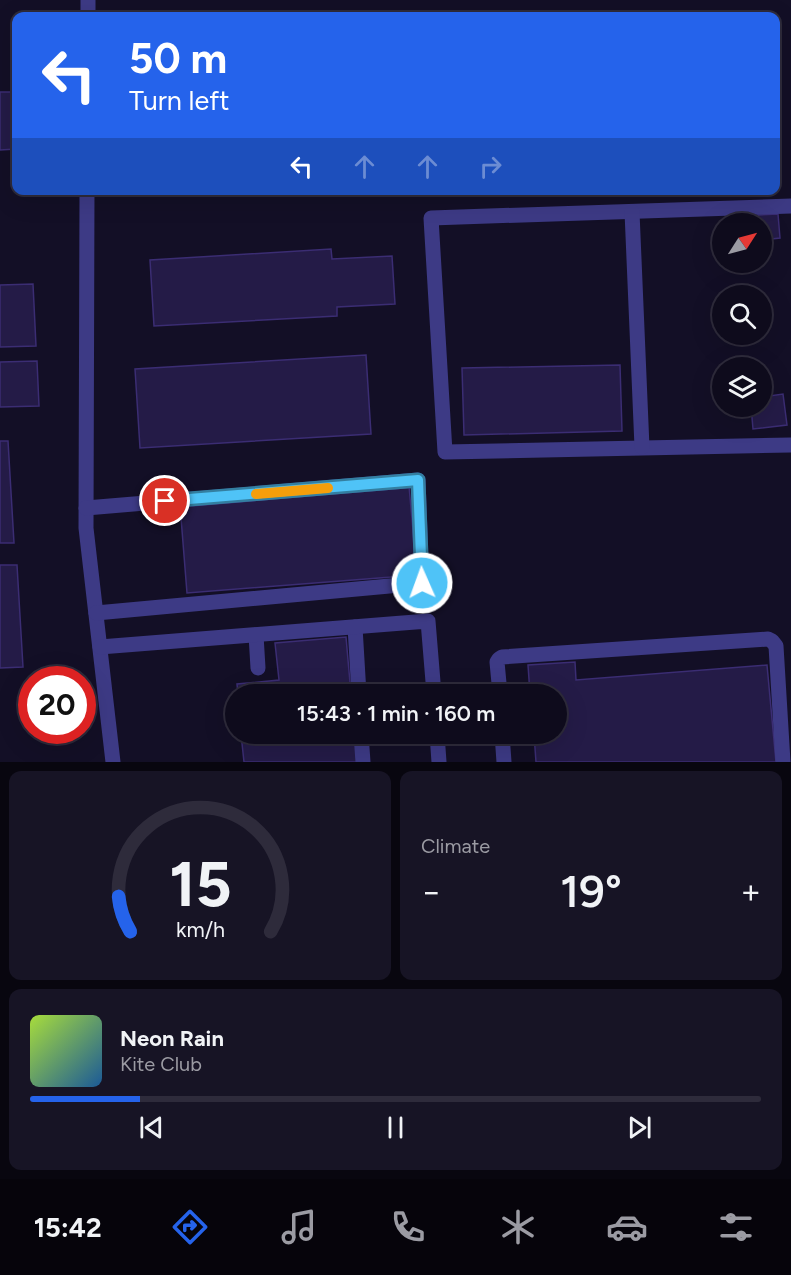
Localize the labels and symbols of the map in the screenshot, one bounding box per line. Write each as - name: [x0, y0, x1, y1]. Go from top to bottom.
- north arrow: [712, 213, 772, 273]
- pin: [139, 475, 190, 526]
- position arrow: [390, 551, 454, 615]
- speed limit sign: 20: [18, 666, 96, 744]

